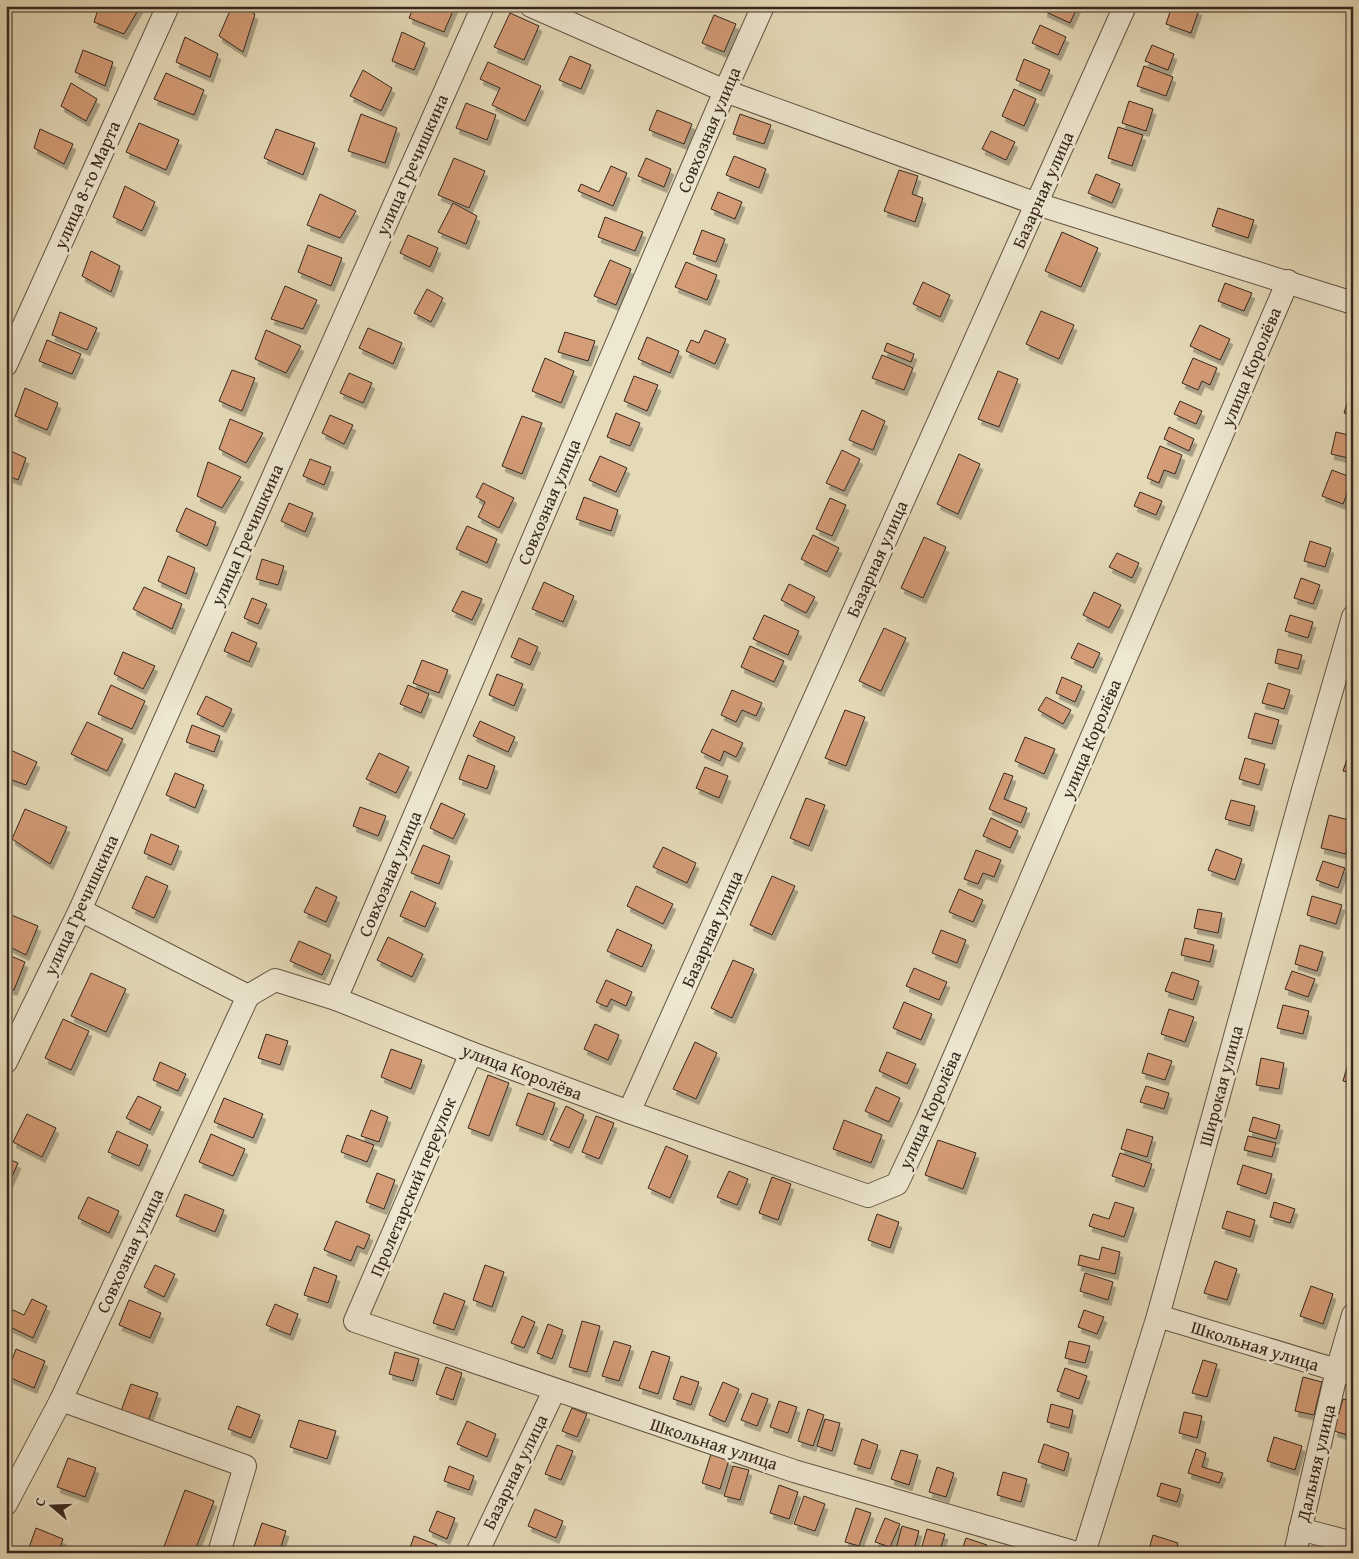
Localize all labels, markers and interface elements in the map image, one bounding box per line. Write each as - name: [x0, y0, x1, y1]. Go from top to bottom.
- street label: Совхозная улица: [670, 62, 747, 197]
- street label: улица Гречишкина: [368, 89, 455, 241]
- street label: улица 8-го Марта: [46, 116, 127, 254]
- street label: Базарная улица: [1005, 127, 1081, 253]
- street label: улица Королёва: [1213, 303, 1288, 432]
- street label: Совхозная улица: [510, 434, 587, 569]
- street label: улица Гречишкина: [203, 459, 290, 611]
- street label: Базарная улица: [839, 496, 915, 622]
- street label: улица Королёва: [1053, 675, 1128, 804]
- street label: Совхозная улица: [351, 806, 428, 941]
- street label: улица Гречишкина: [36, 830, 125, 981]
- street label: Базарная улица: [674, 866, 750, 992]
- street label: Широкая улица: [1191, 1022, 1250, 1149]
- street label: улица Королёва: [457, 1036, 587, 1107]
- street label: улица Королёва: [891, 1046, 968, 1174]
- street label: Пролетарский переулок: [362, 1092, 463, 1281]
- street label: Совхозная улица: [89, 1184, 170, 1317]
- street label: Школьная улица: [1188, 1313, 1323, 1378]
- street label: Дальняя улица: [1289, 1401, 1342, 1525]
- street label: Базарная улица: [475, 1409, 554, 1534]
- street label: Школьная улица: [647, 1410, 782, 1477]
- north arrow: [28, 1482, 78, 1532]
- text: С: [29, 1495, 50, 1509]

